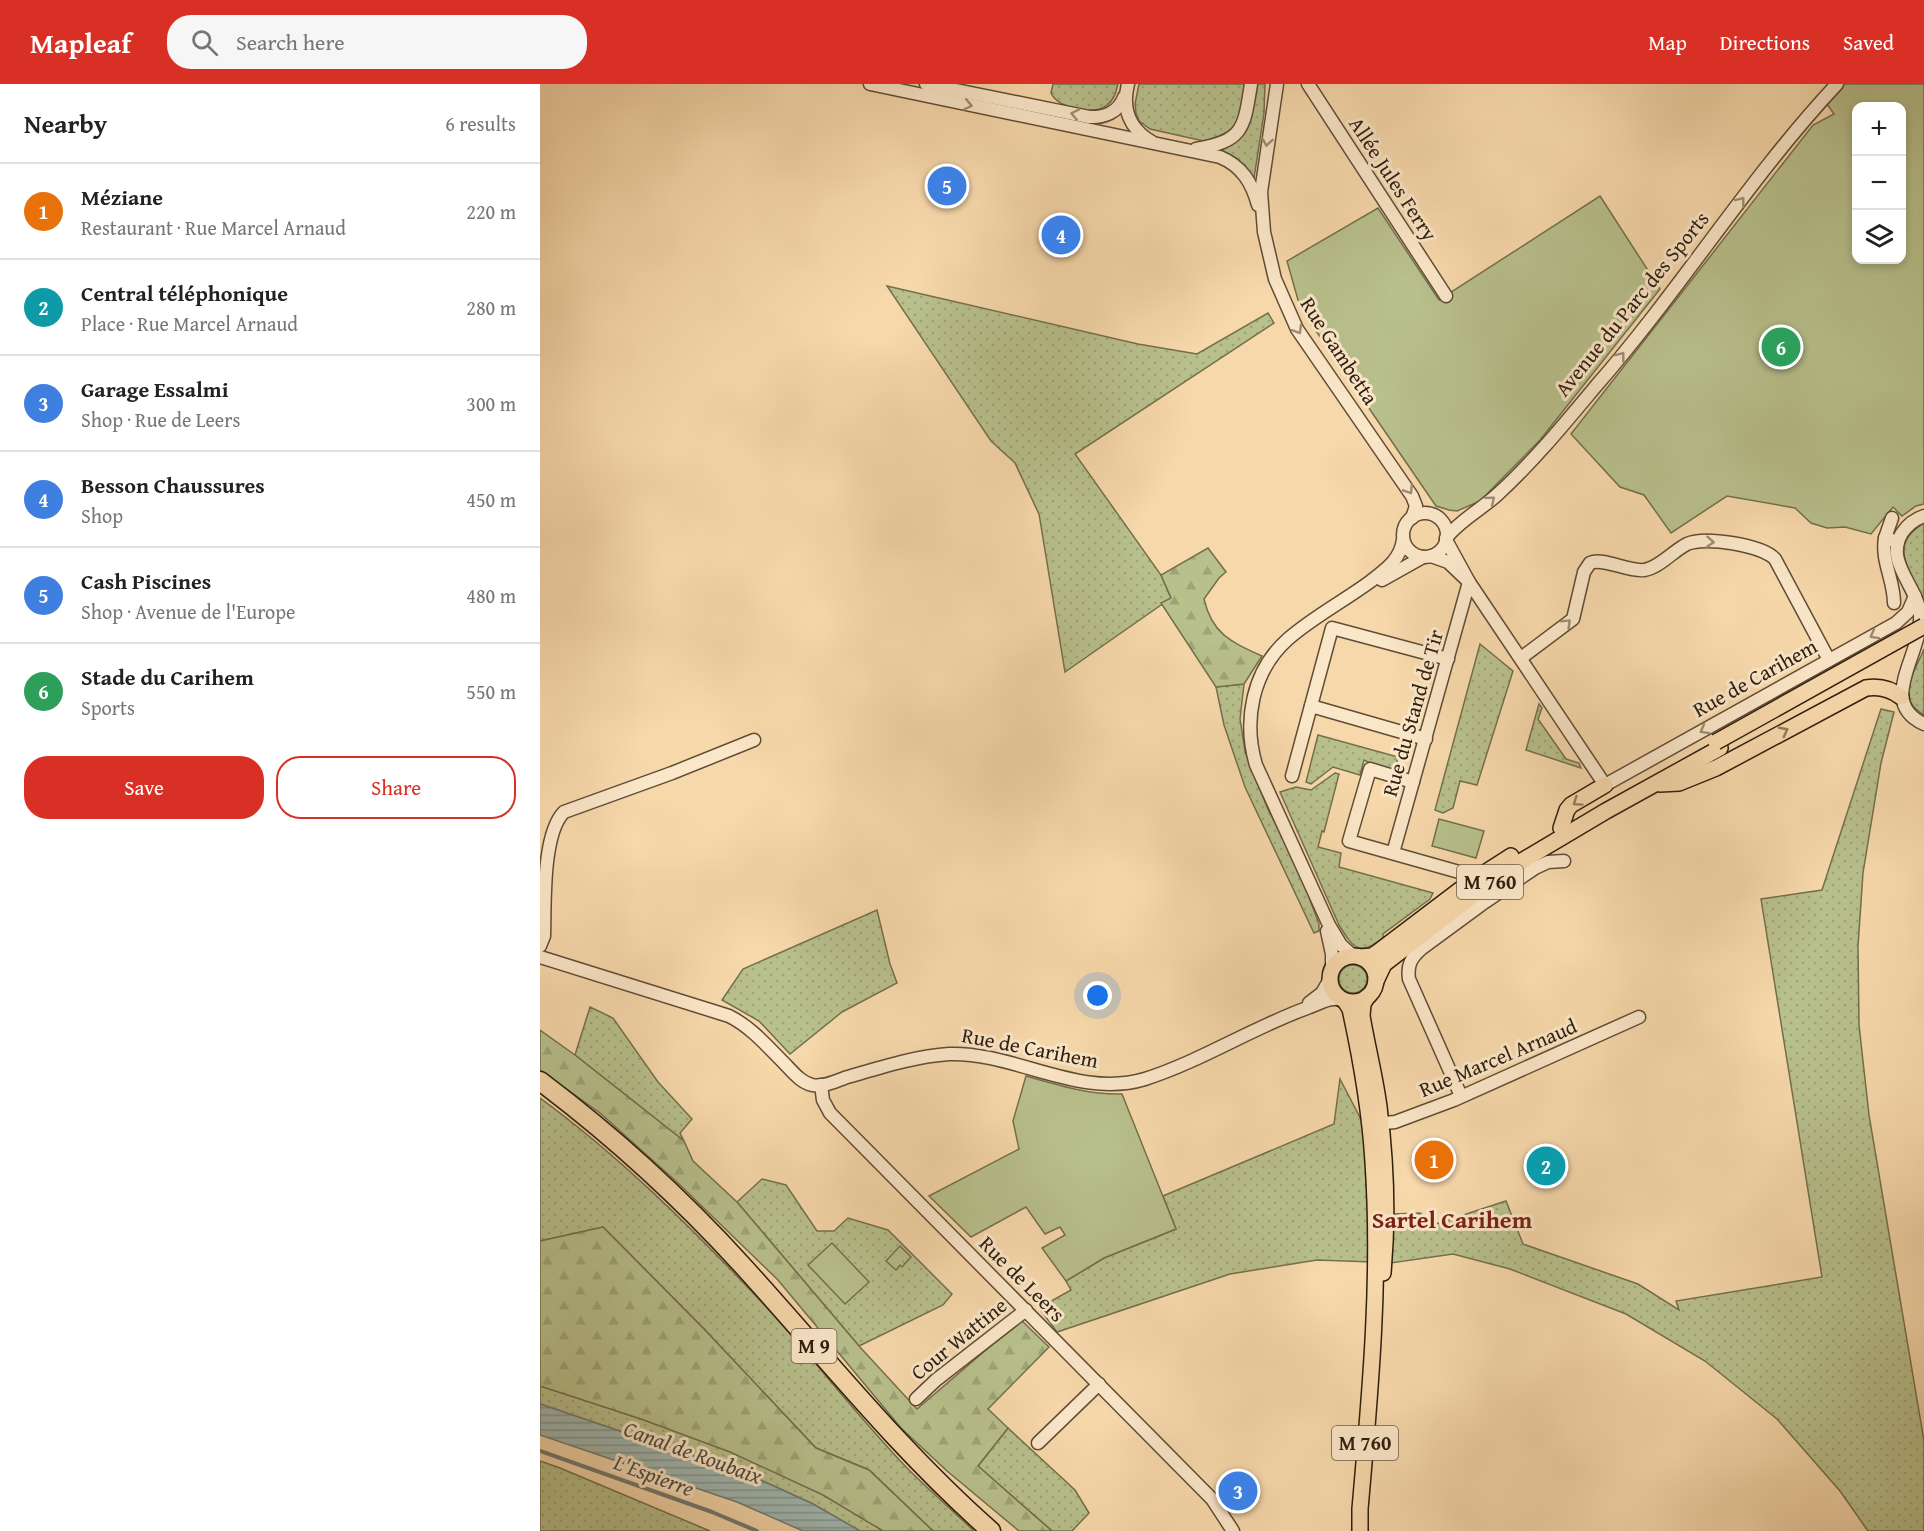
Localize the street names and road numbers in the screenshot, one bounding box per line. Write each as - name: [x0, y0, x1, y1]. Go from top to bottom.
- street label: Allée Jules Ferry: [1342, 110, 1446, 247]
- street label: Avenue du Parc des Sports: [1547, 204, 1716, 403]
- street label: Rue Gambetta: [1293, 291, 1386, 411]
- street label: Rue du Stand de Tir: [1374, 625, 1451, 800]
- street label: Rue de Carihem: [1687, 630, 1823, 725]
- road number: M 760: [1457, 865, 1523, 899]
- street label: Rue Marcel Arnaud: [1414, 1010, 1582, 1105]
- street label: Rue de Carihem: [959, 1019, 1101, 1076]
- street label: Rue de Leers: [972, 1229, 1072, 1329]
- street label: Cour Wattine: [904, 1290, 1014, 1387]
- road number: M 9: [792, 1329, 836, 1363]
- road number: M 760: [1332, 1426, 1398, 1460]

